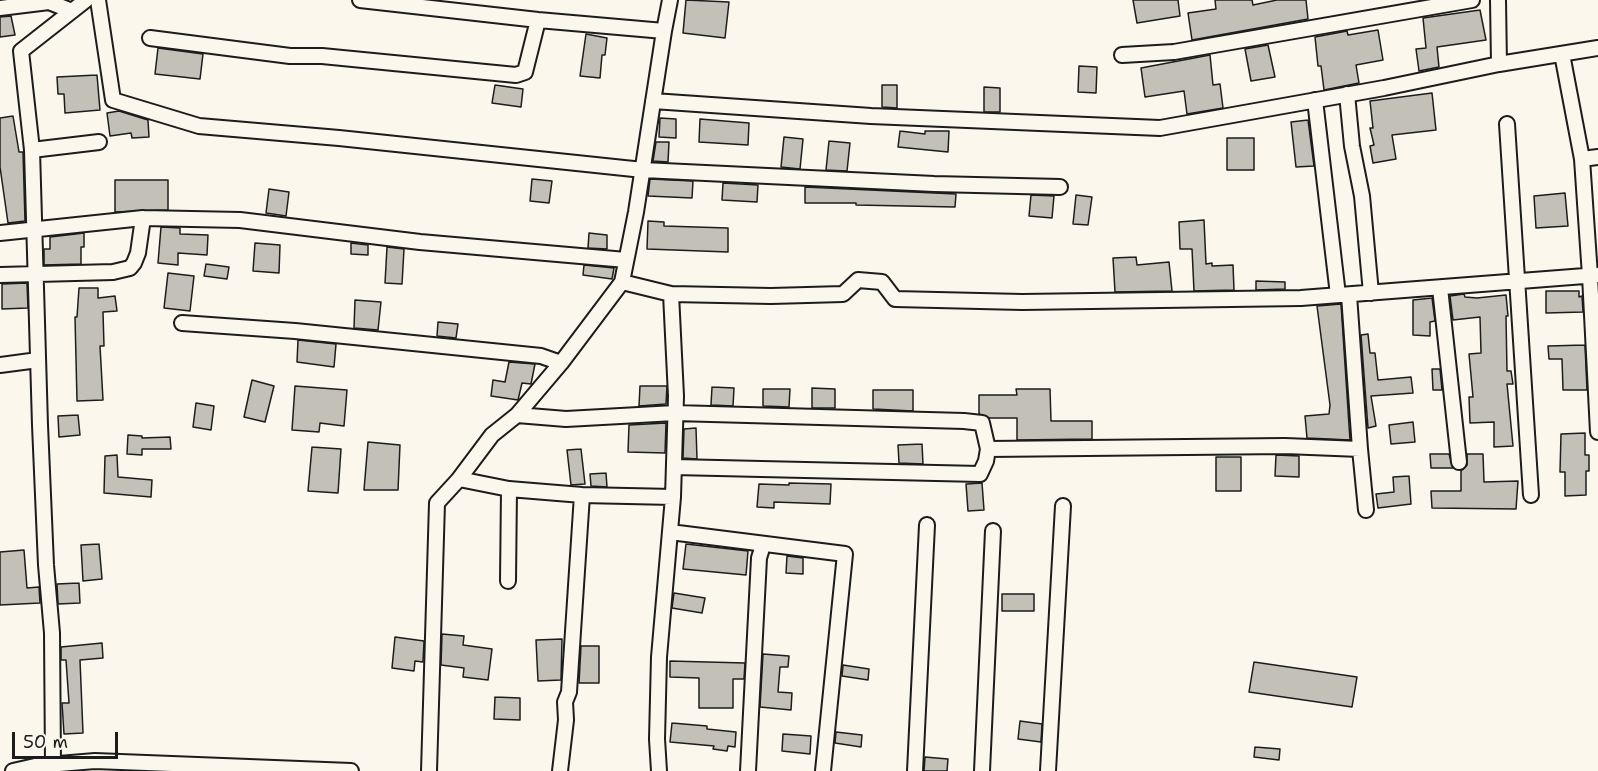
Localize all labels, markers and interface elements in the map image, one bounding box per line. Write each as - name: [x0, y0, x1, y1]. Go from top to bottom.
- scale bar: [15, 720, 122, 758]
- text: 50 m: [23, 730, 68, 754]

